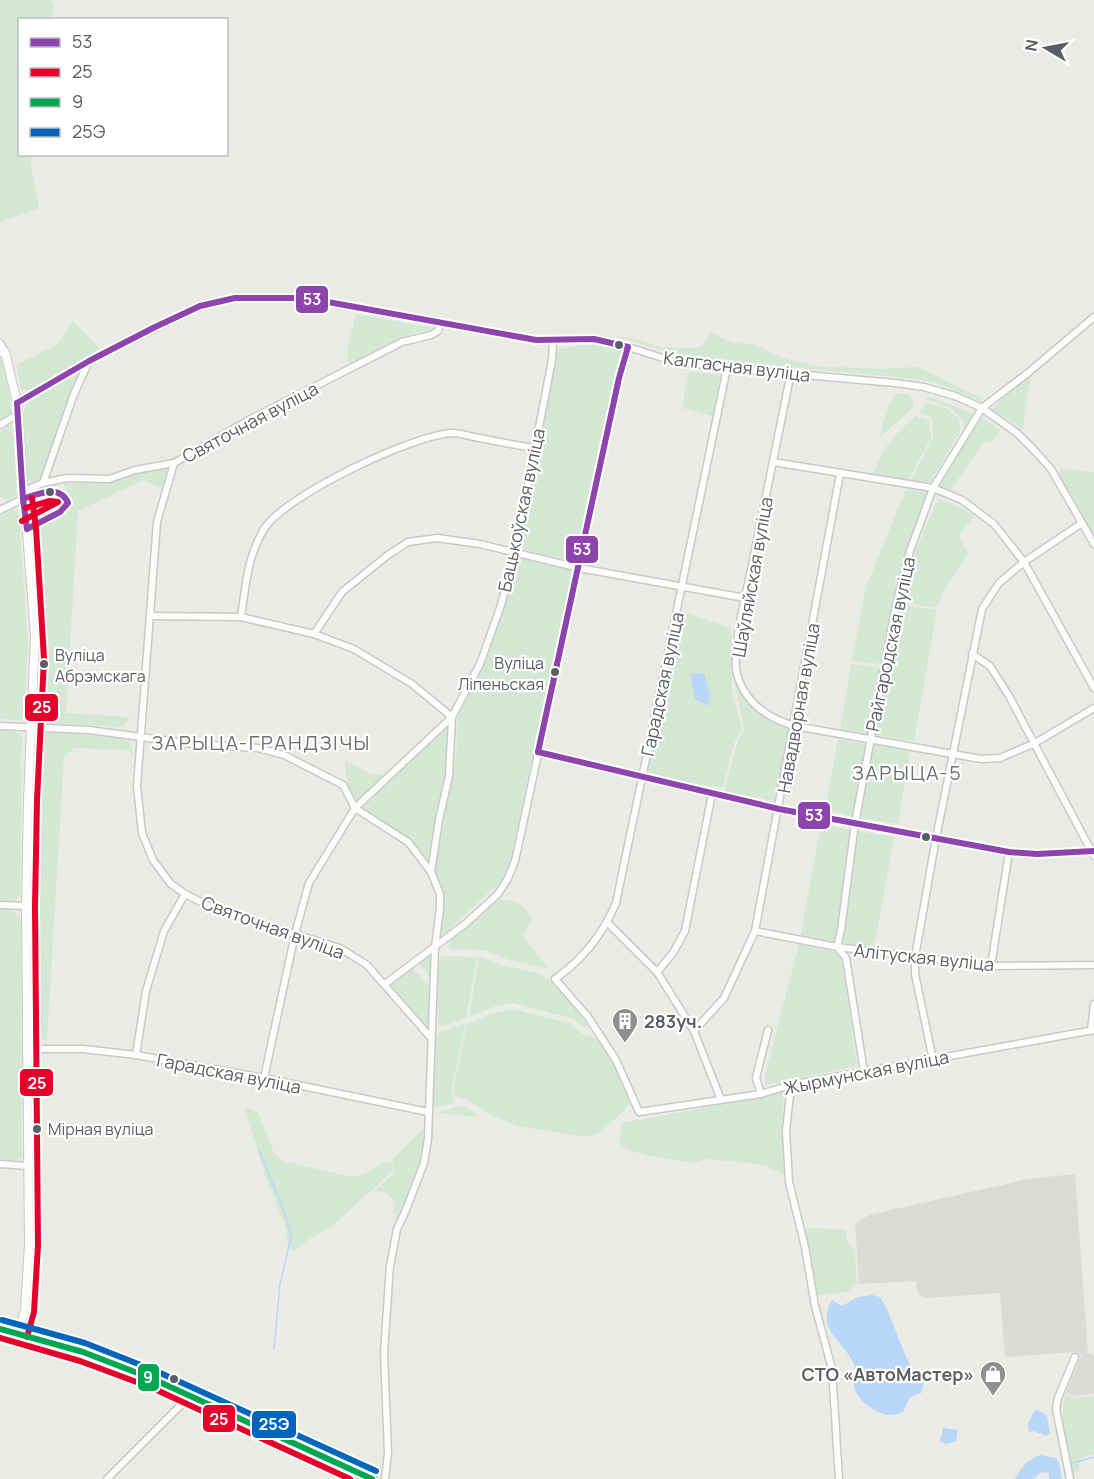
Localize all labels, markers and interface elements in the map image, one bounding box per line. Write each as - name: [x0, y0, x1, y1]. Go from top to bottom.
- legend: [18, 18, 228, 156]
- north arrow: [1016, 18, 1076, 78]
- text: 53: [72, 29, 92, 53]
- text: N: [1019, 38, 1043, 53]
- text: 25: [72, 59, 93, 83]
- text: 9: [72, 89, 83, 113]
- text: 25Э: [72, 119, 106, 143]
- line badge: 53: [295, 285, 329, 314]
- text: 53: [303, 288, 321, 310]
- unlabelled marker: [613, 339, 625, 351]
- street label: Калгасная вуліца: [662, 345, 812, 387]
- street label: Святочная вуліца: [178, 376, 322, 468]
- street label: Бацькоўская вуліца: [492, 426, 550, 594]
- unlabelled marker: [44, 486, 56, 498]
- street label: Шаўляйская вуліца: [726, 495, 778, 659]
- line badge: 53: [565, 535, 599, 564]
- text: 53: [573, 538, 591, 560]
- street label: Райгародская вуліца: [860, 554, 920, 734]
- street label: Гарадская вуліца: [635, 610, 689, 758]
- street label: Навадворная вуліца: [771, 621, 825, 795]
- place label: Вуліца Абрэмскага: [55, 644, 146, 687]
- place label: Вуліца Ліпеньская: [458, 652, 544, 695]
- marker: Вуліца Абрэмскага: [38, 658, 50, 670]
- marker: Вуліца Ліпеньская: [549, 666, 561, 678]
- line badge: 25: [24, 693, 59, 722]
- text: 25: [33, 696, 51, 718]
- district label: ЗАРЫЦА-ГРАНДЗІЧЫ: [151, 729, 371, 756]
- district label: ЗАРЫЦА-5: [852, 759, 962, 786]
- line badge: 53: [797, 801, 831, 830]
- text: 53: [805, 804, 823, 826]
- unlabelled marker: [920, 831, 932, 843]
- street label: Святочная вуліца: [198, 890, 348, 964]
- street label: Алітуская вуліца: [853, 938, 995, 976]
- building icon: 283уч.: [610, 1006, 640, 1044]
- place label: 283уч.: [644, 1009, 702, 1033]
- street label: Жырмунская вуліца: [781, 1044, 951, 1100]
- street label: Гарадская вуліца: [155, 1047, 303, 1099]
- line badge: 25: [19, 1068, 54, 1097]
- text: 25: [28, 1072, 46, 1094]
- place label: Мірная вуліца: [48, 1118, 153, 1140]
- marker: Мірная вуліца: [31, 1123, 43, 1135]
- shop icon: СТО «АвтоМастер»: [978, 1359, 1008, 1397]
- place label: СТО «АвтоМастер»: [801, 1362, 974, 1386]
- line badge: 9: [137, 1363, 160, 1392]
- text: 9: [143, 1366, 153, 1388]
- unlabelled marker: [168, 1373, 180, 1385]
- line badge: 25: [202, 1404, 236, 1433]
- text: 25: [210, 1408, 228, 1430]
- line badge: 25Э: [251, 1410, 297, 1439]
- text: 25Э: [259, 1413, 290, 1435]

